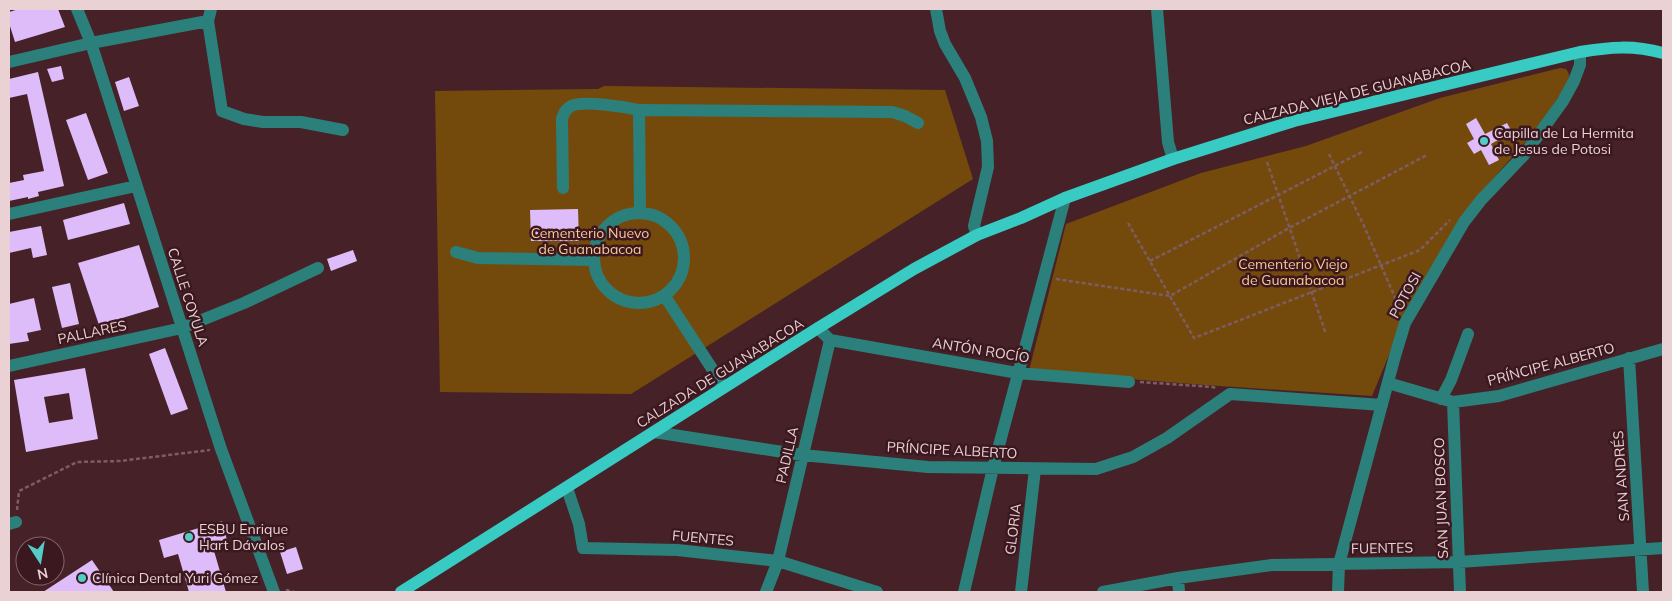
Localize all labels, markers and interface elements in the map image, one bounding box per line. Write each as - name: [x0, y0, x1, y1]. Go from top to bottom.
- street label: CALZADA VIEJA DE GUANABACOA: [1241, 55, 1473, 129]
- place label: Capilla de La Hermita de Jesus de Potosi: [1494, 124, 1634, 158]
- marker: Capilla de La Hermita de Jesus de Potosi: [1478, 135, 1490, 147]
- park label: Cementerio Nuevo de Guanabacoa: [531, 224, 649, 258]
- street label: CALLE COYULA: [164, 245, 213, 349]
- park label: Cementerio Viejo de Guanabacoa: [1238, 255, 1348, 289]
- street label: POTOSI: [1385, 269, 1425, 321]
- street label: CALZADA DE GUANABACOA: [633, 314, 807, 432]
- street label: PALLARES: [56, 316, 128, 348]
- street label: ANTÓN ROCÍO: [931, 333, 1031, 367]
- street label: PRÍNCIPE ALBERTO: [1485, 338, 1617, 390]
- street label: PADILLA: [772, 424, 802, 485]
- street label: SAN ANDRÉS: [1609, 430, 1633, 522]
- street label: SAN JUAN BOSCO: [1430, 437, 1452, 559]
- street label: PRÍNCIPE ALBERTO: [886, 438, 1018, 462]
- street label: GLORIA: [1001, 502, 1025, 556]
- place label: ESBU Enrique Hart Dávalos: [199, 520, 288, 554]
- street label: FUENTES: [671, 526, 735, 550]
- marker: ESBU Enrique Hart Dávalos: [183, 531, 195, 543]
- north arrow: [15, 536, 65, 586]
- street label: FUENTES: [1351, 538, 1413, 558]
- text: N: [36, 564, 50, 584]
- place label: Clínica Dental Yuri Gómez: [92, 569, 258, 587]
- marker: Clínica Dental Yuri Gómez: [76, 572, 88, 584]

